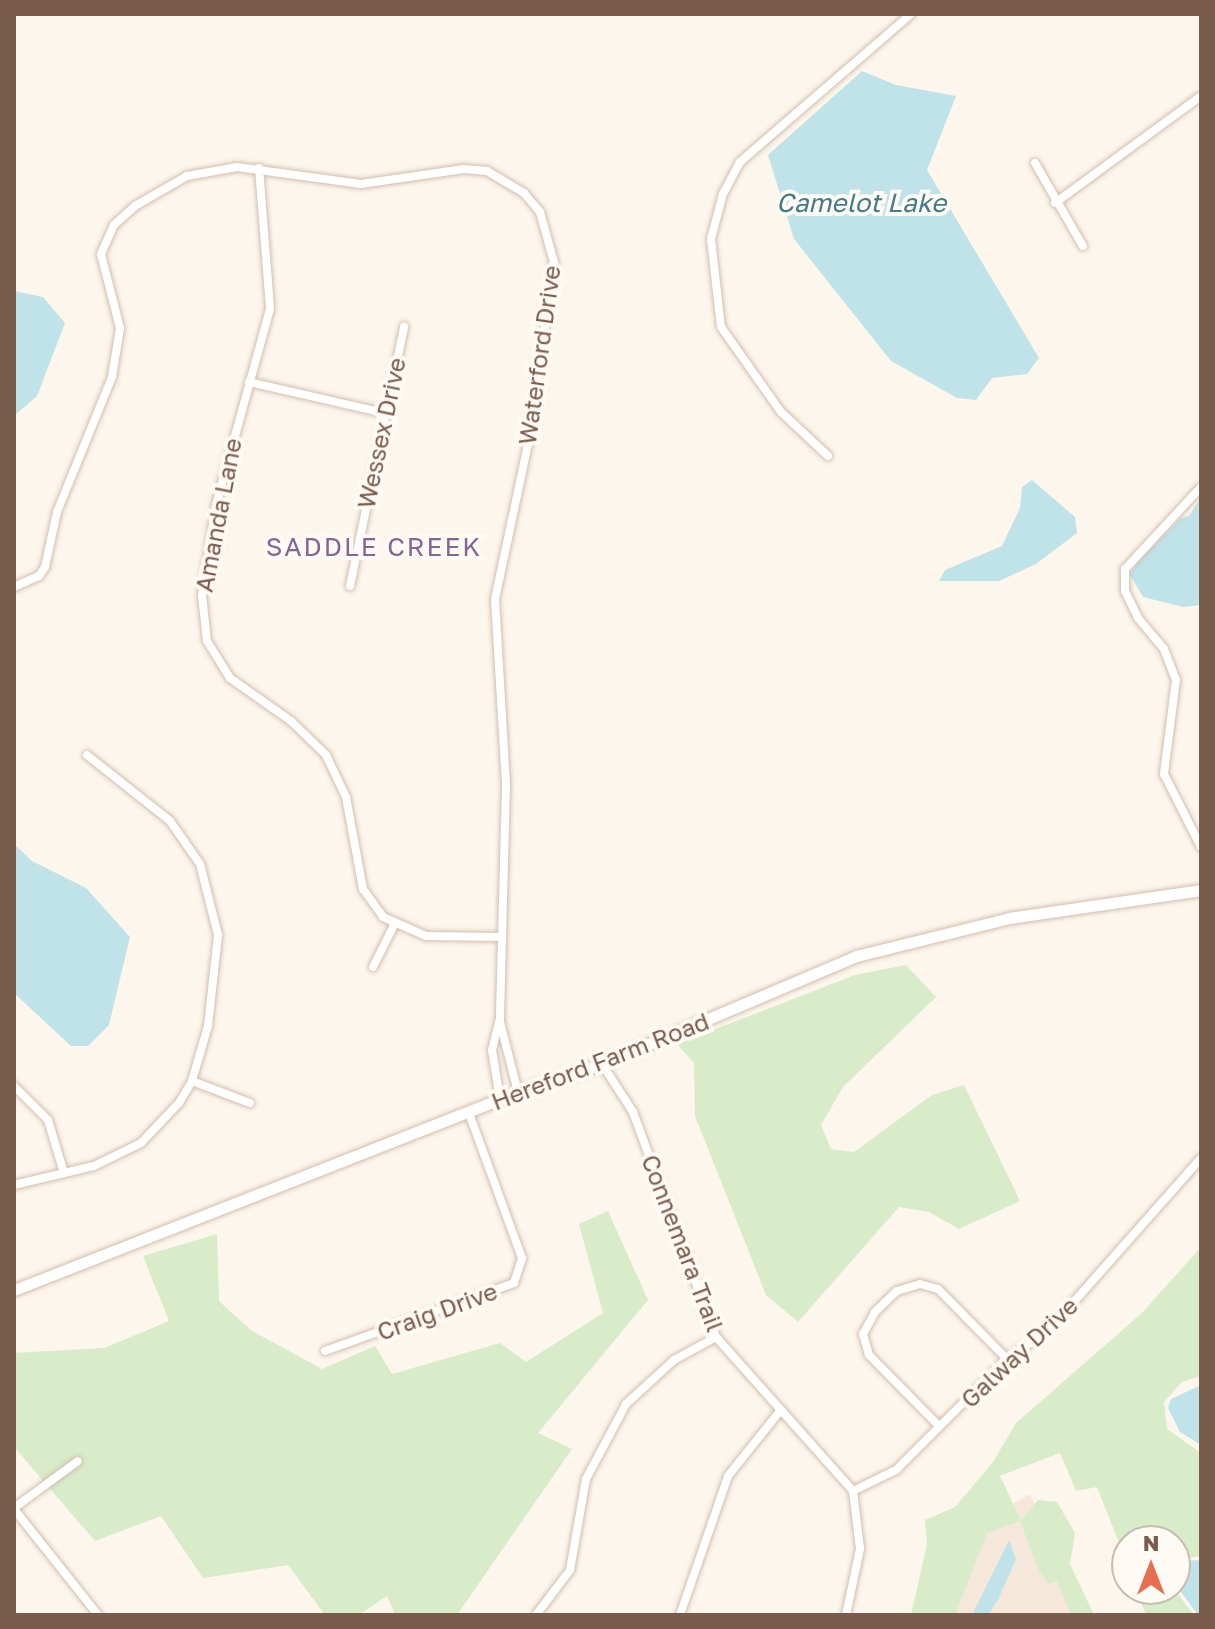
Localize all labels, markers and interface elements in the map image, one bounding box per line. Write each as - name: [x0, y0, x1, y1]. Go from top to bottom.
- water label: Camelot Lake: [776, 187, 946, 219]
- street label: Waterford Drive: [512, 263, 566, 447]
- street label: Wessex Drive: [351, 355, 411, 511]
- street label: Amanda Lane: [189, 436, 247, 594]
- district label: SADDLE CREEK: [266, 531, 482, 563]
- street label: Hereford Farm Road: [487, 1006, 713, 1116]
- street label: Connemara Trail: [636, 1150, 730, 1336]
- street label: Craig Drive: [373, 1276, 501, 1346]
- street label: Galway Drive: [955, 1291, 1083, 1413]
- north arrow: [1111, 1525, 1191, 1605]
- text: N: [1143, 1529, 1159, 1556]

